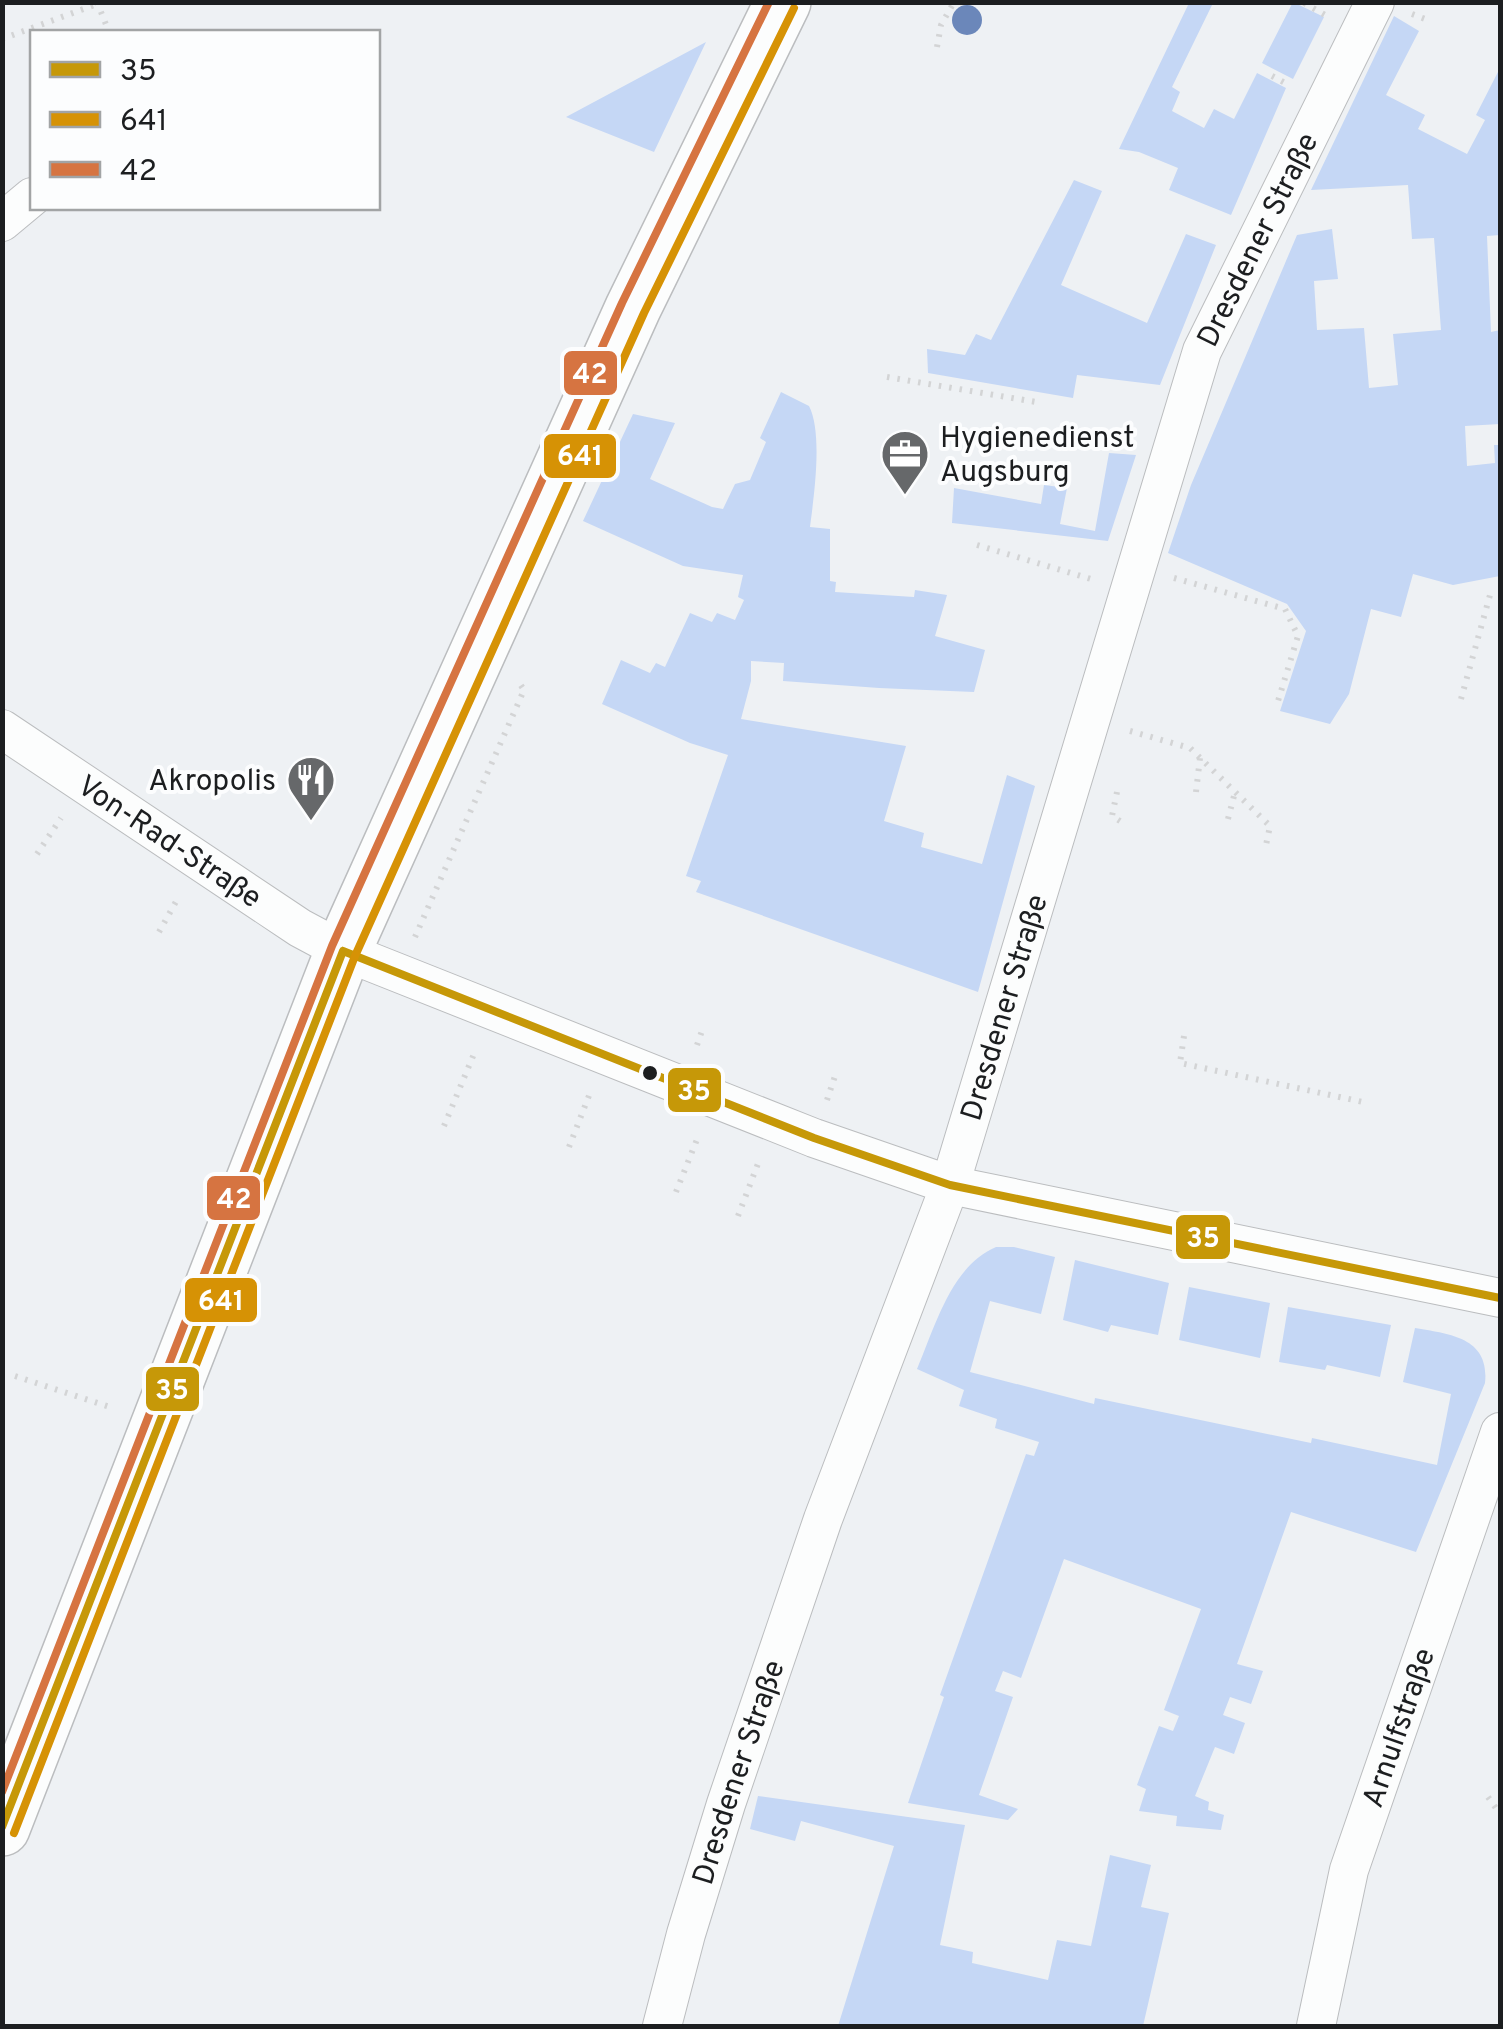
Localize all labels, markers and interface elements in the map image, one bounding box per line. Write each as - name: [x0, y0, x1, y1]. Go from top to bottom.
- legend: [30, 30, 380, 210]
- text: 35: [120, 54, 157, 91]
- text: 641: [120, 104, 168, 141]
- street label: Dresdener Straße: [1191, 128, 1328, 354]
- text: 42: [120, 154, 157, 191]
- line badge: 42: [562, 349, 619, 397]
- text: 42: [572, 358, 608, 394]
- place label: Hygienedienst Augsburg: [940, 421, 1135, 492]
- office icon: Hygienedienst Augsburg: [879, 428, 931, 496]
- line badge: 641: [542, 432, 618, 480]
- text: 641: [557, 440, 603, 476]
- restaurant icon: Akropolis: [285, 754, 337, 822]
- place label: Akropolis: [148, 764, 276, 801]
- street label: Von-Rad-Straße: [70, 769, 268, 918]
- street label: Dresdener Straße: [954, 891, 1058, 1126]
- unlabelled marker: [640, 1063, 660, 1083]
- line badge: 35: [666, 1066, 723, 1114]
- text: 35: [677, 1075, 711, 1111]
- line badge: 42: [205, 1174, 262, 1222]
- text: 42: [216, 1183, 252, 1219]
- line badge: 35: [1174, 1213, 1232, 1261]
- text: 35: [1186, 1222, 1220, 1258]
- line badge: 641: [183, 1276, 259, 1324]
- text: 641: [198, 1285, 244, 1321]
- line badge: 35: [144, 1365, 201, 1413]
- text: 35: [155, 1374, 189, 1410]
- street label: Arnulfstraße: [1356, 1644, 1445, 1813]
- street label: Dresdener Straße: [686, 1656, 795, 1890]

